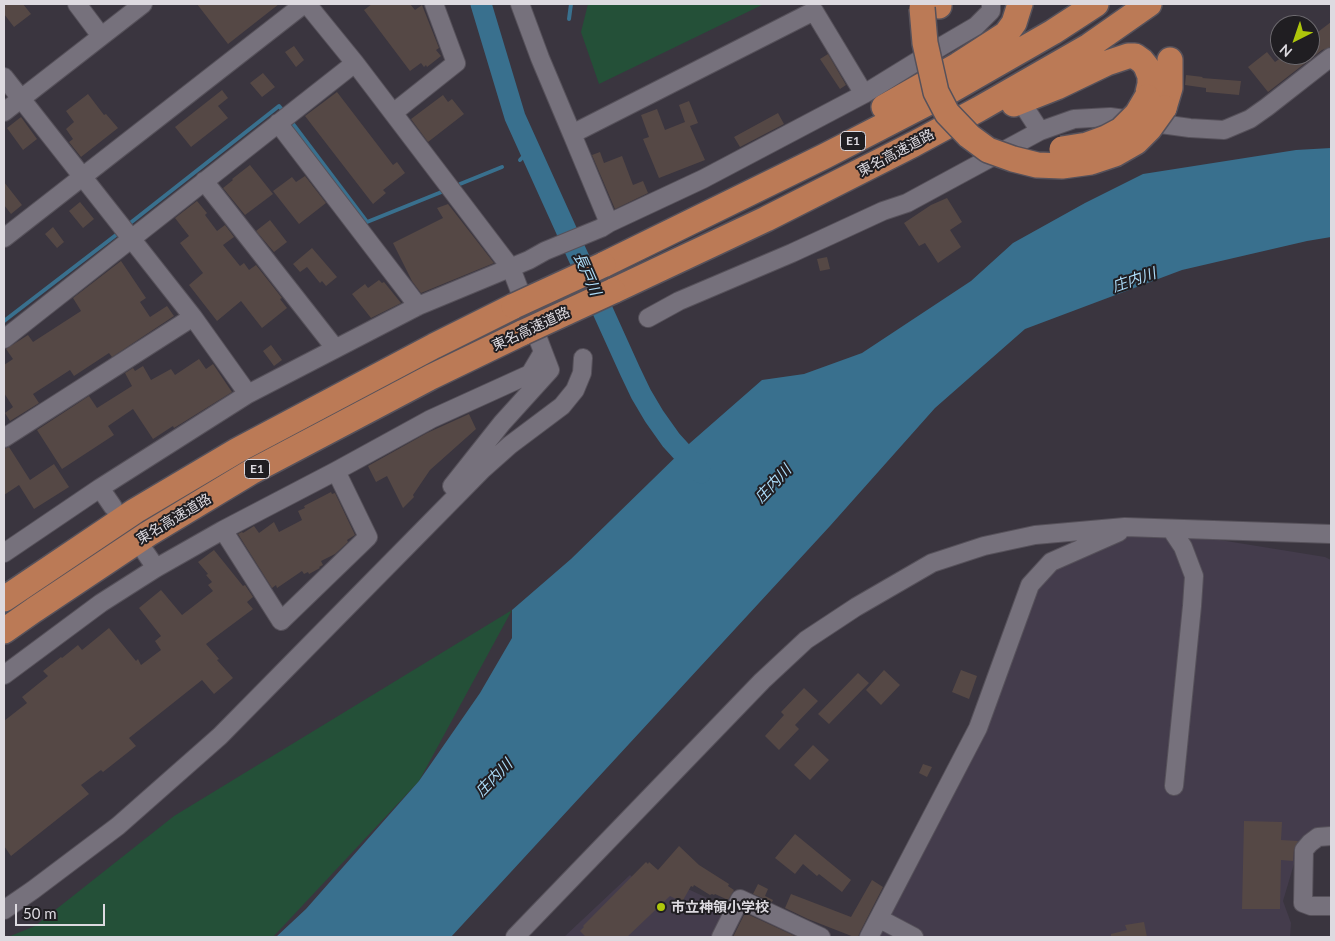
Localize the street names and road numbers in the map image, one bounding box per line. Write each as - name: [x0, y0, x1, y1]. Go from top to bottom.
- street label: 東名高速道路: [855, 126, 937, 180]
- road number: E1: [840, 132, 866, 150]
- street label: 東名高速道路: [489, 304, 573, 354]
- road number: E1: [244, 459, 270, 478]
- street label: 東名高速道路: [134, 490, 214, 548]

